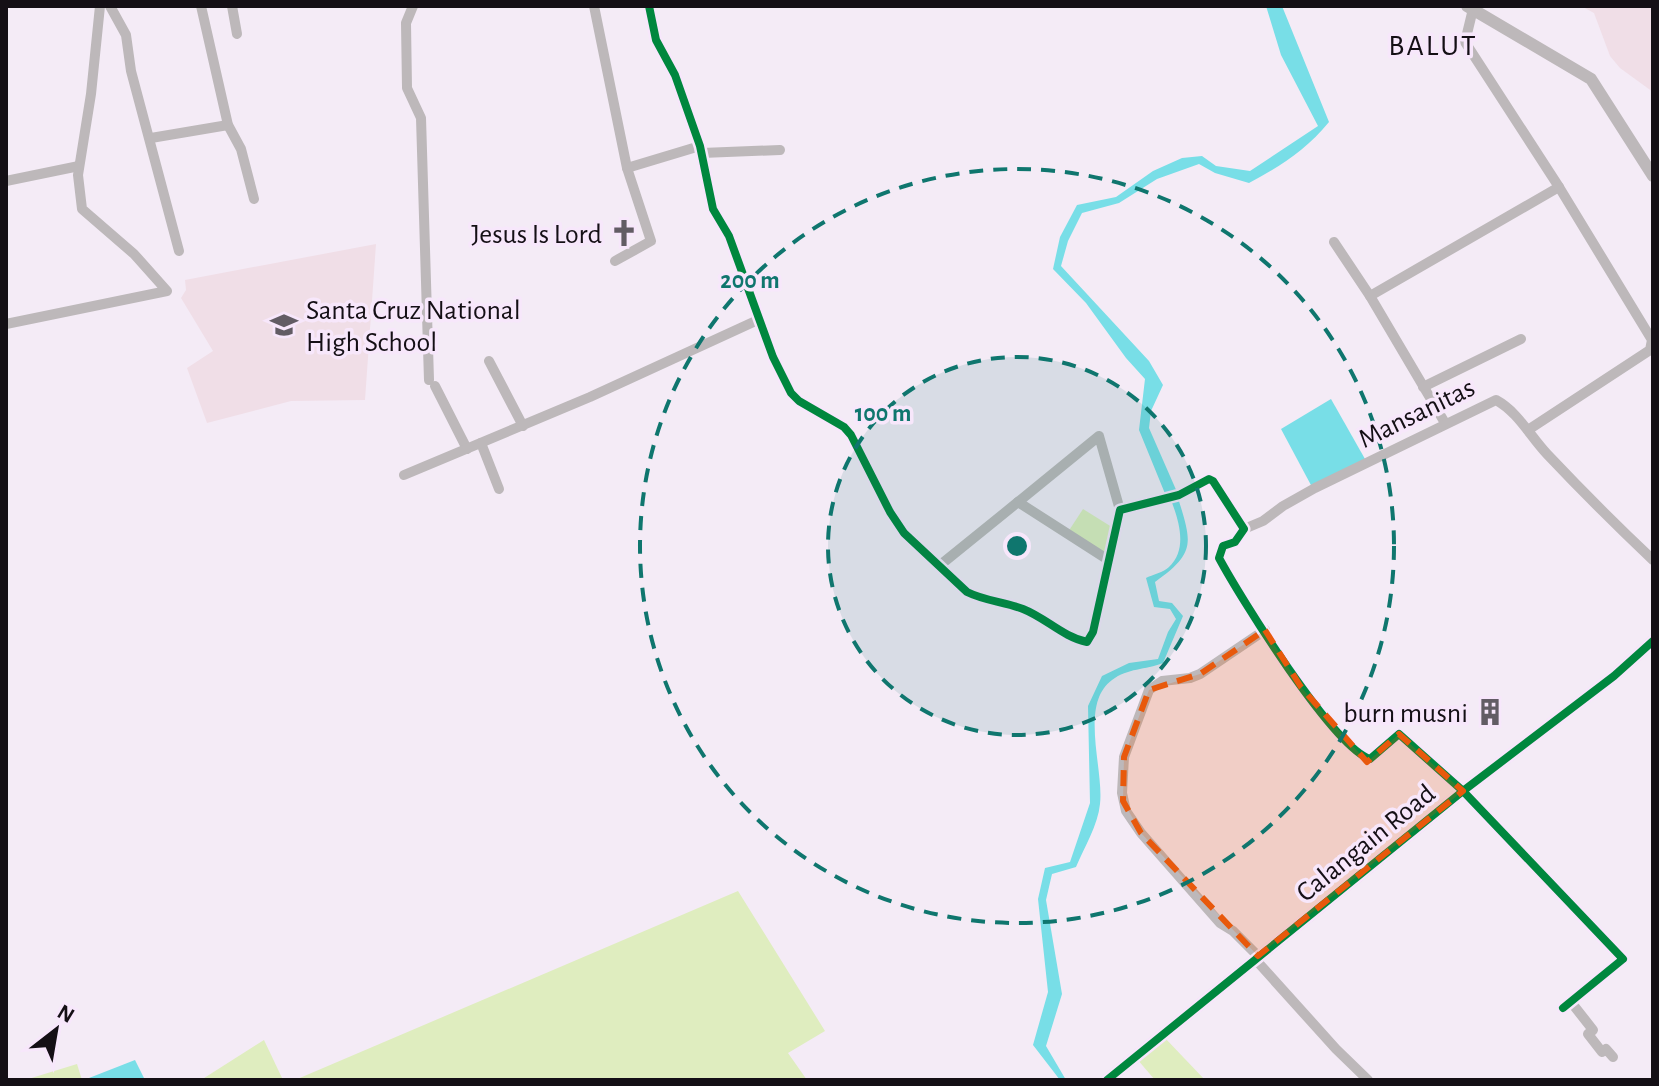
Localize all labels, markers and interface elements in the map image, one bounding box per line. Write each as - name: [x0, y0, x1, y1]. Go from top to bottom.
- district label: BALUT: [1388, 31, 1478, 61]
- church icon: Jesus Is Lord: [609, 218, 639, 248]
- place label: Jesus Is Lord: [471, 221, 602, 249]
- text: 200 m: [720, 269, 780, 293]
- place label: Santa Cruz National High School: [306, 297, 521, 357]
- school or university icon: Santa Cruz National High School: [269, 310, 299, 340]
- street label: Mansanitas: [1354, 374, 1479, 454]
- text: 100 m: [855, 402, 911, 426]
- centre of rings: [1003, 532, 1031, 560]
- building icon: burn musni: [1475, 697, 1505, 727]
- place label: burn musni: [1343, 700, 1468, 728]
- street label: Calangain Road: [1292, 779, 1441, 908]
- north arrow: [16, 990, 96, 1070]
- text: N: [54, 1000, 78, 1027]

